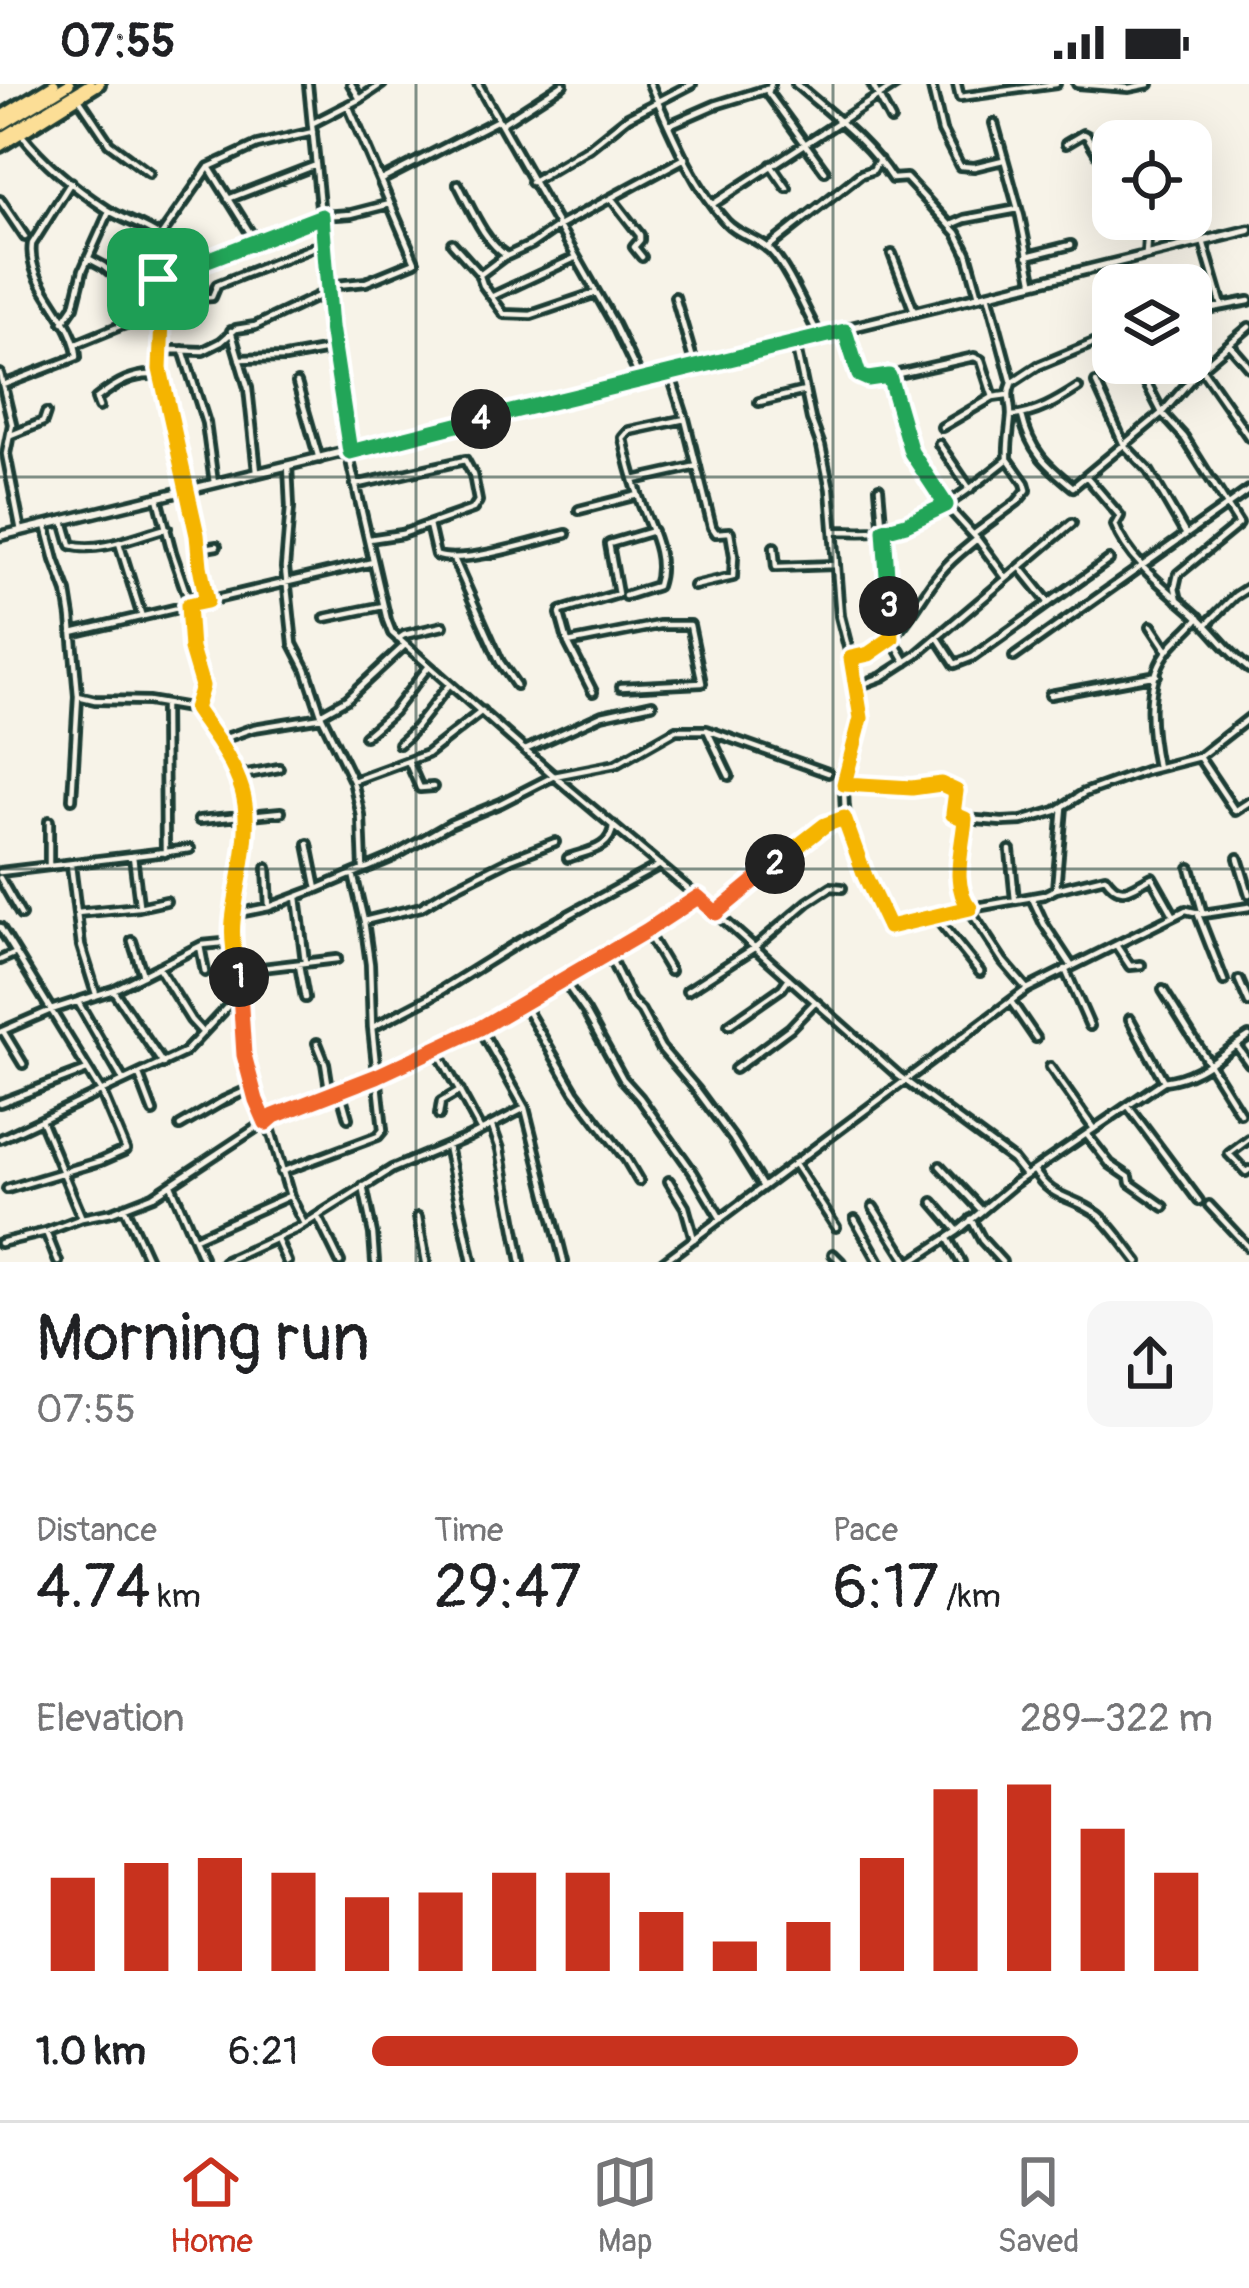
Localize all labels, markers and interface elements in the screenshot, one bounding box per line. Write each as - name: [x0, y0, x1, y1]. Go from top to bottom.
- text: 07:55: [60, 14, 175, 70]
- map controls: [1092, 120, 1212, 384]
- button: locate: [1092, 120, 1212, 240]
- pin: [107, 228, 209, 330]
- icon: arrive: [125, 246, 191, 312]
- button: layers: [1092, 264, 1212, 384]
- pin: 4: [451, 389, 511, 449]
- text: 4: [471, 398, 491, 439]
- pin: 3: [859, 576, 919, 636]
- text: 3: [880, 585, 898, 626]
- pin: 2: [745, 834, 805, 894]
- text: 2: [766, 843, 784, 884]
- pin: 1: [209, 947, 269, 1007]
- text: 1: [233, 956, 245, 997]
- text: Morning run: [36, 1298, 370, 1381]
- button: share: [1087, 1301, 1213, 1427]
- text: 07:55: [36, 1385, 136, 1434]
- text: Distance: [36, 1510, 157, 1551]
- text: Time: [434, 1510, 503, 1551]
- text: Pace: [833, 1510, 898, 1551]
- text: 4.74: [36, 1551, 150, 1626]
- text: 29:47: [434, 1551, 581, 1626]
- text: 6:17: [833, 1551, 939, 1626]
- text: km: [150, 1576, 201, 1617]
- text: /km: [939, 1576, 1001, 1617]
- text: Elevation: [36, 1694, 185, 1743]
- text: 289–322 m: [1020, 1694, 1213, 1743]
- text: 1.0 km: [36, 2027, 146, 2076]
- text: 6:21: [228, 2027, 298, 2076]
- tab: Home: [170, 2149, 253, 2262]
- tab: Map: [592, 2149, 658, 2262]
- tab: Saved: [997, 2149, 1079, 2262]

